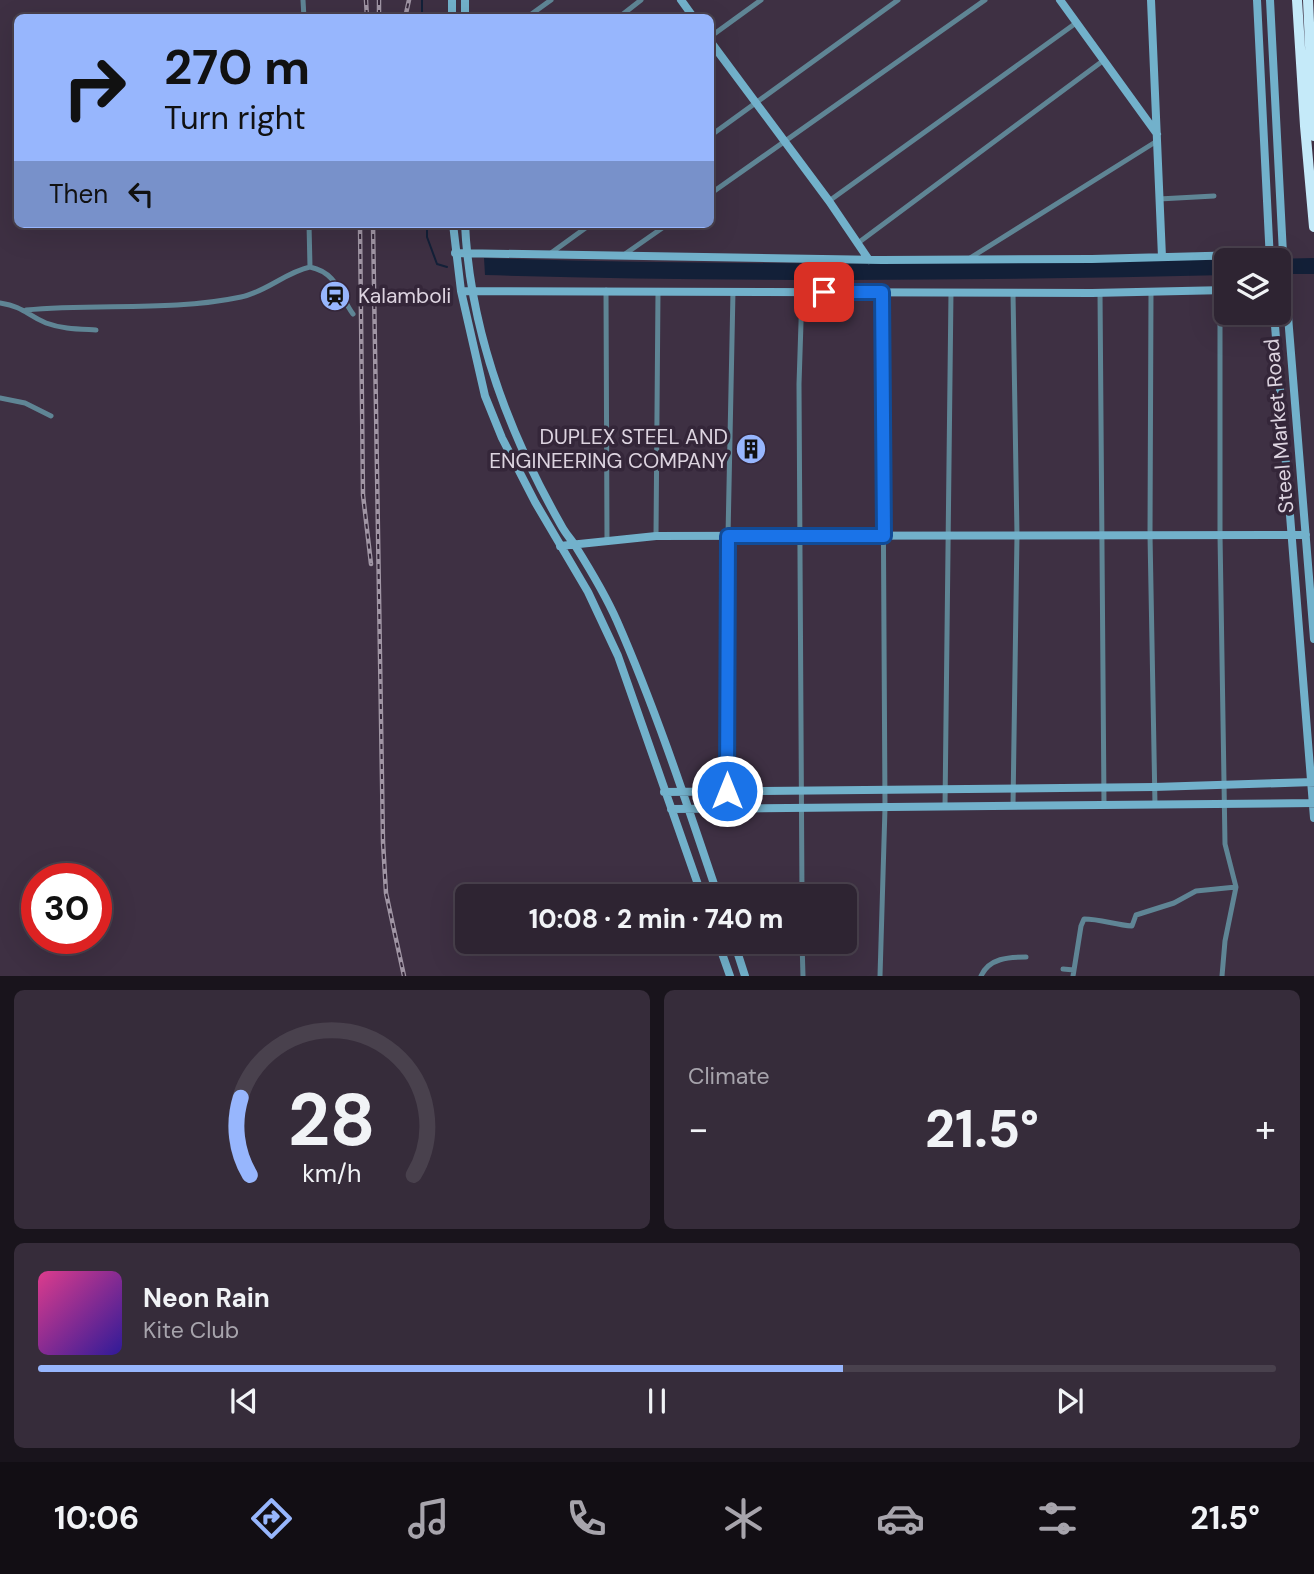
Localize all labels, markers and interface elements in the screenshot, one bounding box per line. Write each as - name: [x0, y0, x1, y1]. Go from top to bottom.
- text: 270 m: [164, 35, 310, 99]
- icon: right: [49, 42, 140, 133]
- text: Turn right: [164, 97, 306, 139]
- icon: left: [122, 175, 160, 213]
- text: Then: [49, 177, 108, 211]
- map controls: [1214, 248, 1291, 325]
- button: layers: [1214, 248, 1291, 325]
- pin: [794, 262, 854, 322]
- icon: arrive: [805, 273, 843, 311]
- station icon: Kalamboli: [318, 279, 352, 313]
- place label: Kalamboli: [358, 282, 451, 310]
- street label: Steel Market Road: [1257, 338, 1301, 514]
- place label: DUPLEX STEEL AND ENGINEERING COMPANY: [489, 423, 728, 475]
- building icon: DUPLEX STEEL AND ENGINEERING COMPANY: [734, 432, 768, 466]
- position arrow: [690, 754, 764, 828]
- speed limit sign: 30: [21, 863, 112, 954]
- text: 10:08 · 2 min · 740 m: [529, 902, 783, 936]
- text: Climate: [688, 1061, 770, 1091]
- text: 28: [288, 1074, 376, 1169]
- text: 21.5°: [925, 1095, 1039, 1163]
- text: −: [688, 1104, 709, 1154]
- text: +: [1255, 1104, 1276, 1154]
- text: km/h: [302, 1157, 362, 1190]
- text: Neon Rain: [143, 1281, 270, 1315]
- text: Kite Club: [143, 1315, 239, 1345]
- icon: previous: [225, 1382, 263, 1420]
- icon: pause: [638, 1382, 676, 1420]
- icon: next: [1051, 1382, 1089, 1420]
- icon: directions: [247, 1494, 296, 1543]
- icon: music: [404, 1494, 453, 1543]
- icon: phone: [562, 1494, 611, 1543]
- icon: climate: [719, 1494, 768, 1543]
- icon: car: [876, 1494, 925, 1543]
- icon: filters: [1033, 1494, 1082, 1543]
- text: 10:06: [54, 1497, 139, 1539]
- text: 21.5°: [1190, 1497, 1260, 1539]

